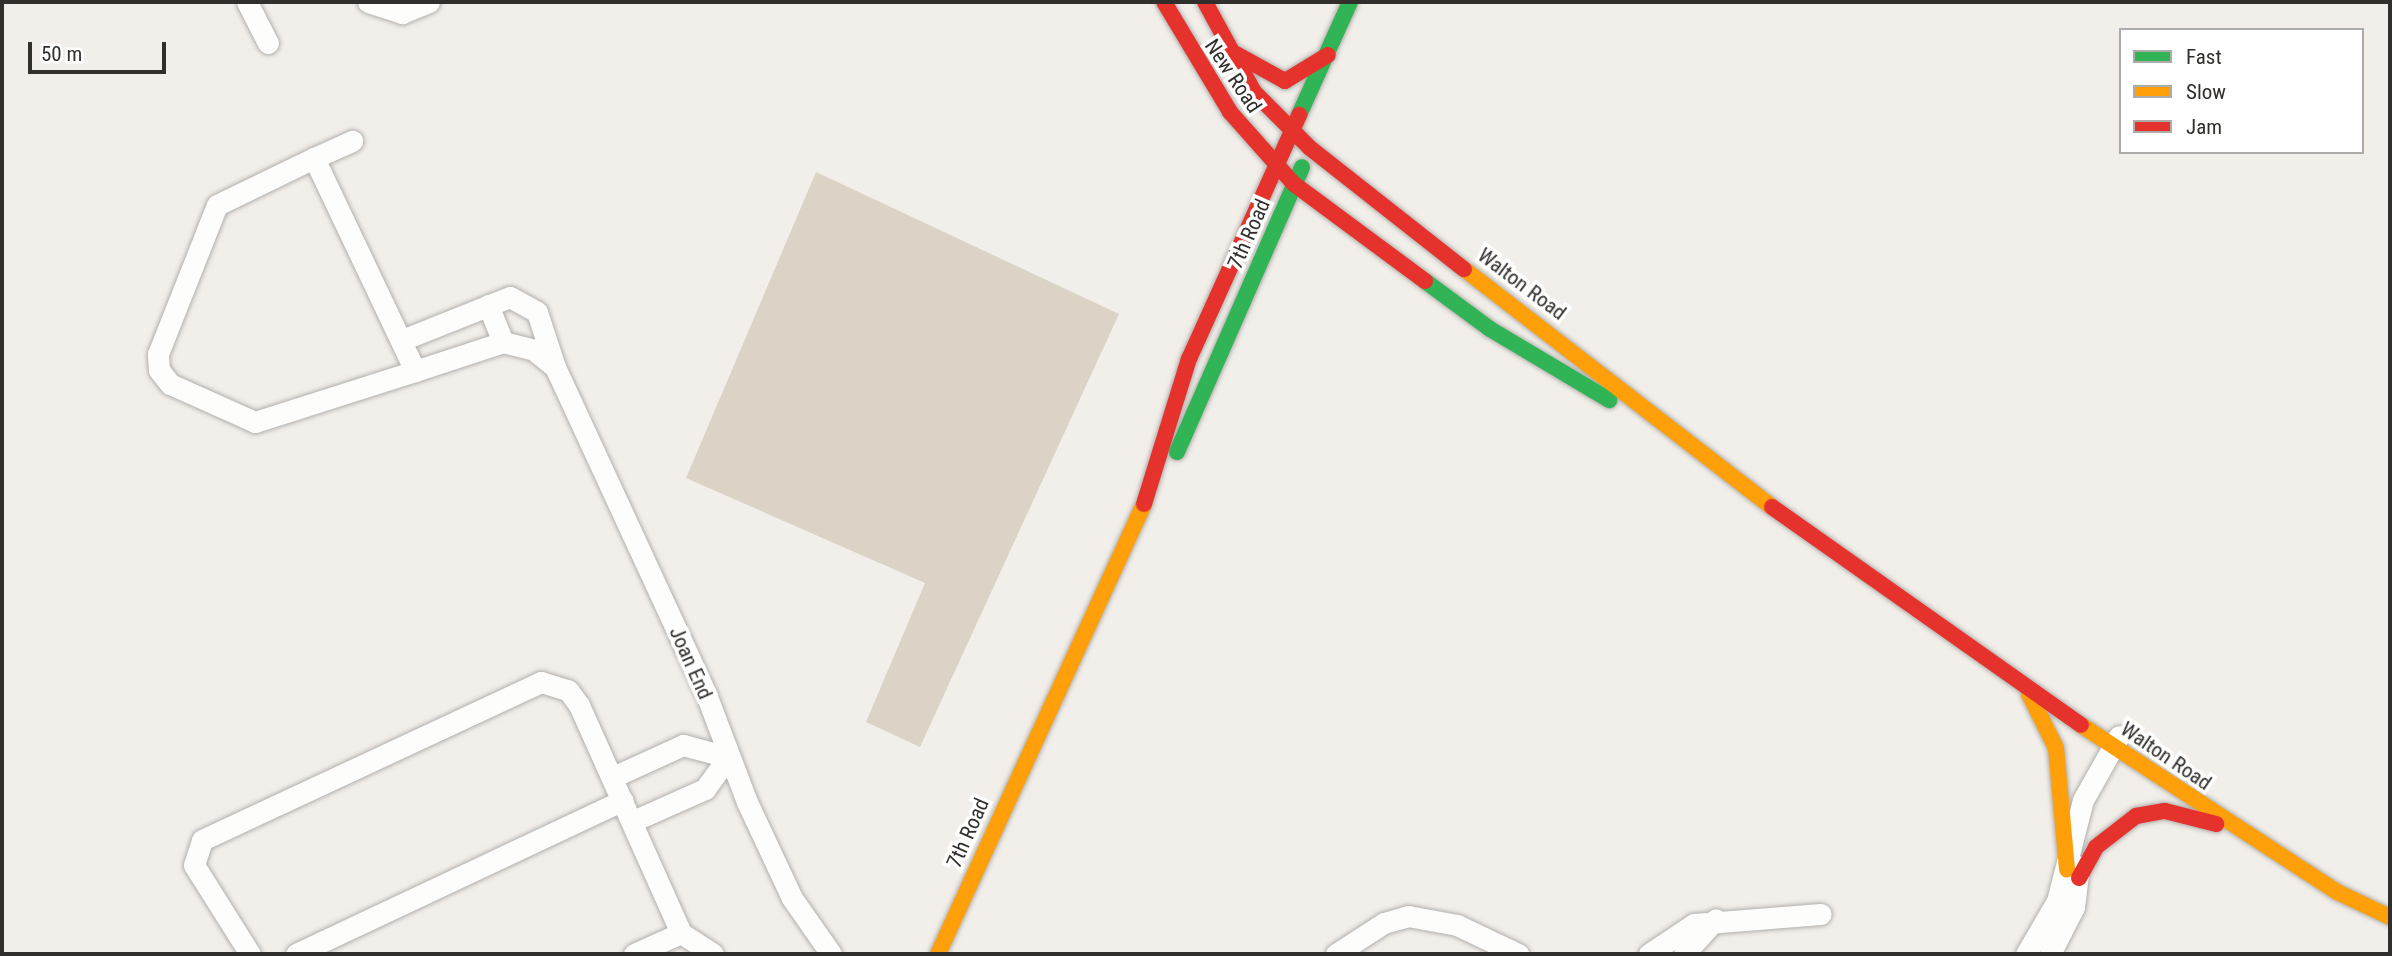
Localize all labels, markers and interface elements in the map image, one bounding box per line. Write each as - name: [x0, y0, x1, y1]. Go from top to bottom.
- scale bar: [32, 28, 170, 72]
- legend: [2119, 28, 2364, 154]
- street label: New Road: [1199, 34, 1267, 118]
- text: 50 m: [41, 42, 82, 66]
- text: Fast: [2186, 45, 2222, 69]
- text: Slow: [2186, 80, 2226, 104]
- text: Jam: [2186, 115, 2222, 139]
- street label: 7th Road: [1223, 195, 1275, 273]
- street label: Walton Road: [1473, 243, 1571, 325]
- street label: Joan End: [664, 623, 718, 703]
- street label: Walton Road: [2116, 716, 2216, 796]
- street label: 7th Road: [942, 794, 994, 872]

